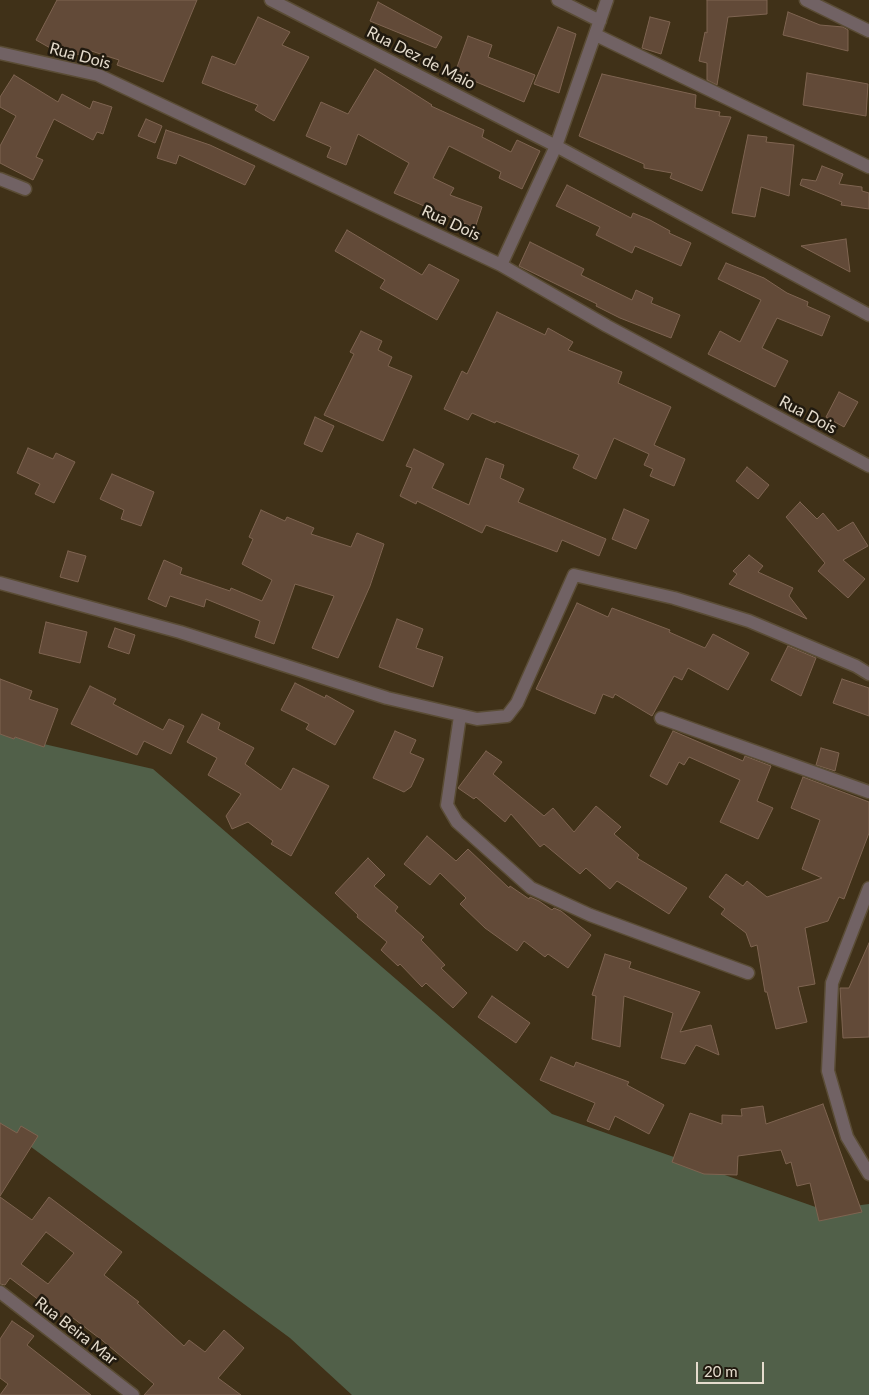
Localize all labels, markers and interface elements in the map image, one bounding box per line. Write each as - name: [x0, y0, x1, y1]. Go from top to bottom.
- street label: Rua Dez de Maio: [363, 22, 479, 94]
- street label: Rua Dois: [47, 39, 113, 73]
- street label: Rua Dois: [419, 201, 483, 245]
- street label: Rua Dois: [776, 392, 840, 438]
- street label: Rua Beira Mar: [31, 1293, 121, 1369]
- scale bar: [699, 1352, 766, 1384]
- text: 20 m: [704, 1362, 738, 1380]

